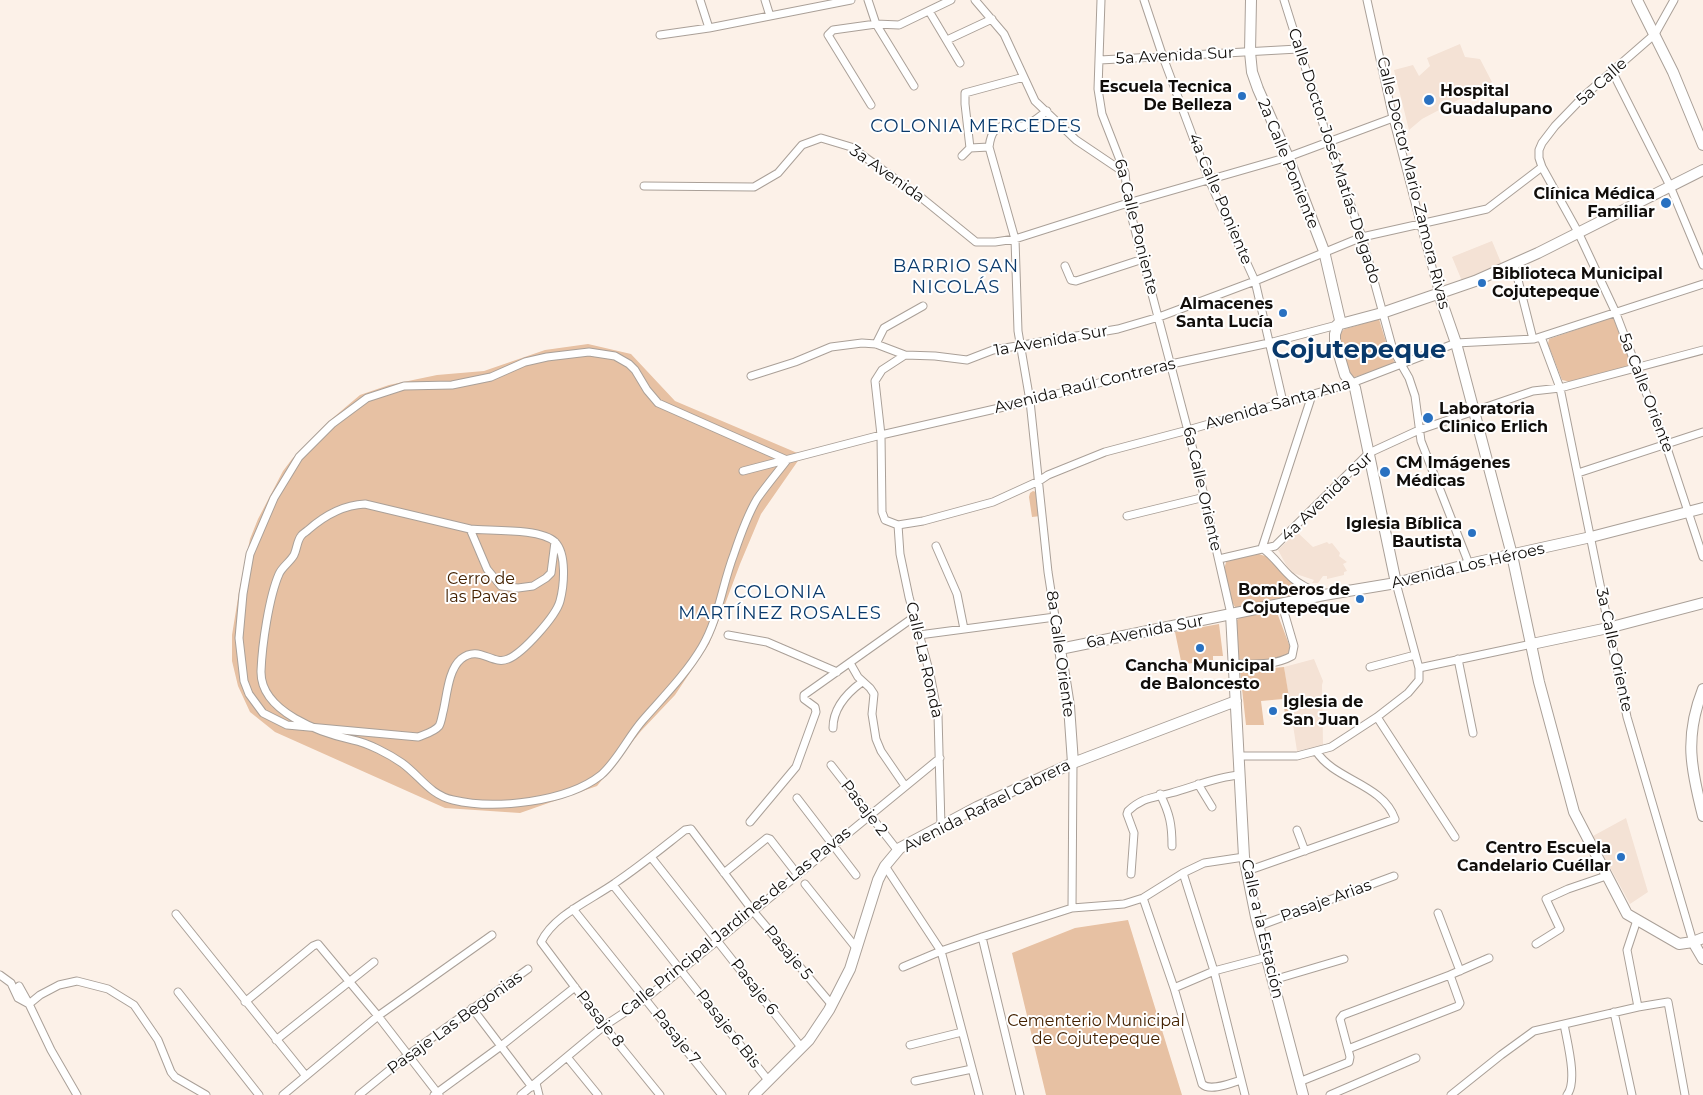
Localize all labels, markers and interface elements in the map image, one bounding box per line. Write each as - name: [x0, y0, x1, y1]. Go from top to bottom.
- street label: Calle Doctor José Matías Delgado: [1284, 26, 1384, 286]
- street label: 5a Avenida Sur: [1115, 43, 1235, 69]
- street label: 5a Calle: [1573, 54, 1631, 110]
- street label: Calle Doctor Mario Zamora Rivas: [1372, 55, 1454, 311]
- place label: Escuela Tecnica De Belleza: [1099, 77, 1232, 115]
- place label: Hospital Guadalupano: [1440, 81, 1552, 119]
- marker: Escuela Tecnica De Belleza: [1236, 90, 1248, 102]
- marker: Hospital Guadalupano: [1422, 93, 1436, 107]
- street label: 2a Calle Poniente: [1253, 96, 1323, 232]
- district label: COLONIA MERCEDES: [868, 116, 1084, 138]
- street label: 4a Calle Poniente: [1184, 131, 1256, 267]
- street label: 3a Avenida: [846, 141, 928, 207]
- street label: 6a Calle Poniente: [1110, 157, 1162, 297]
- place label: Clínica Médica Familiar: [1533, 184, 1655, 222]
- marker: Clínica Médica Familiar: [1659, 196, 1673, 210]
- district label: BARRIO SAN NICOLÁS: [892, 256, 1020, 298]
- place label: Biblioteca Municipal Cojutepeque: [1492, 264, 1663, 302]
- marker: Biblioteca Municipal Cojutepeque: [1476, 277, 1488, 289]
- place label: Almacenes Santa Lucía: [1176, 294, 1273, 332]
- marker: Almacenes Santa Lucía: [1277, 307, 1289, 319]
- street label: 1a Avenida Sur: [993, 322, 1109, 360]
- street label: 5a Calle Oriente: [1614, 331, 1678, 455]
- district label: Cojutepeque: [1272, 334, 1446, 366]
- street label: Avenida Raúl Contreras: [992, 354, 1178, 418]
- street label: Avenida Santa Ana: [1203, 374, 1353, 434]
- place label: Laboratoria Clinico Erlich: [1439, 399, 1548, 437]
- marker: Laboratoria Clinico Erlich: [1421, 411, 1435, 425]
- street label: 6a Calle Oriente: [1178, 425, 1226, 553]
- street label: 4a Avenida Sur: [1277, 448, 1377, 546]
- place label: CM Imágenes Médicas: [1396, 453, 1510, 491]
- marker: CM Imágenes Médicas: [1378, 465, 1392, 479]
- place label: Iglesia Bíblica Bautista: [1346, 514, 1462, 552]
- marker: Iglesia Bíblica Bautista: [1466, 527, 1478, 539]
- street label: Avenida Los Héroes: [1390, 539, 1546, 593]
- park label: Cerro de las Pavas: [445, 569, 517, 607]
- place label: Bomberos de Cojutepeque: [1238, 580, 1350, 618]
- district label: COLONIA MARTÍNEZ ROSALES: [676, 582, 884, 624]
- street label: 3a Calle Oriente: [1591, 586, 1637, 714]
- street label: 8a Calle Oriente: [1042, 590, 1078, 718]
- marker: Bomberos de Cojutepeque: [1354, 593, 1366, 605]
- street label: Calle La Ronda: [901, 600, 947, 720]
- street label: 6a Avenida Sur: [1085, 611, 1205, 653]
- marker: Cancha Municipal de Baloncesto: [1194, 642, 1206, 654]
- place label: Cancha Municipal de Baloncesto: [1125, 656, 1275, 694]
- place label: Iglesia de San Juan: [1283, 692, 1363, 730]
- marker: Iglesia de San Juan: [1267, 705, 1279, 717]
- street label: Avenida Rafael Cabrera: [900, 755, 1074, 857]
- street label: Pasaje 2: [836, 776, 892, 840]
- street label: Calle Principal Jardines de Las Pavas: [617, 823, 855, 1021]
- place label: Centro Escuela Candelario Cuéllar: [1457, 838, 1611, 876]
- marker: Centro Escuela Candelario Cuéllar: [1615, 851, 1627, 863]
- street label: Calle a la Estación: [1237, 857, 1287, 1001]
- street label: Pasaje Arias: [1278, 876, 1374, 926]
- street label: Pasaje 5: [760, 922, 816, 984]
- street label: Pasaje 6: [726, 955, 782, 1019]
- street label: Pasaje Las Begonias: [384, 968, 526, 1078]
- street label: Pasaje 6 Bis: [691, 986, 765, 1072]
- street label: Pasaje 8: [572, 987, 628, 1051]
- street label: Pasaje 7: [648, 1005, 704, 1069]
- park label: Cementerio Municipal de Cojutepeque: [1007, 1011, 1185, 1049]

